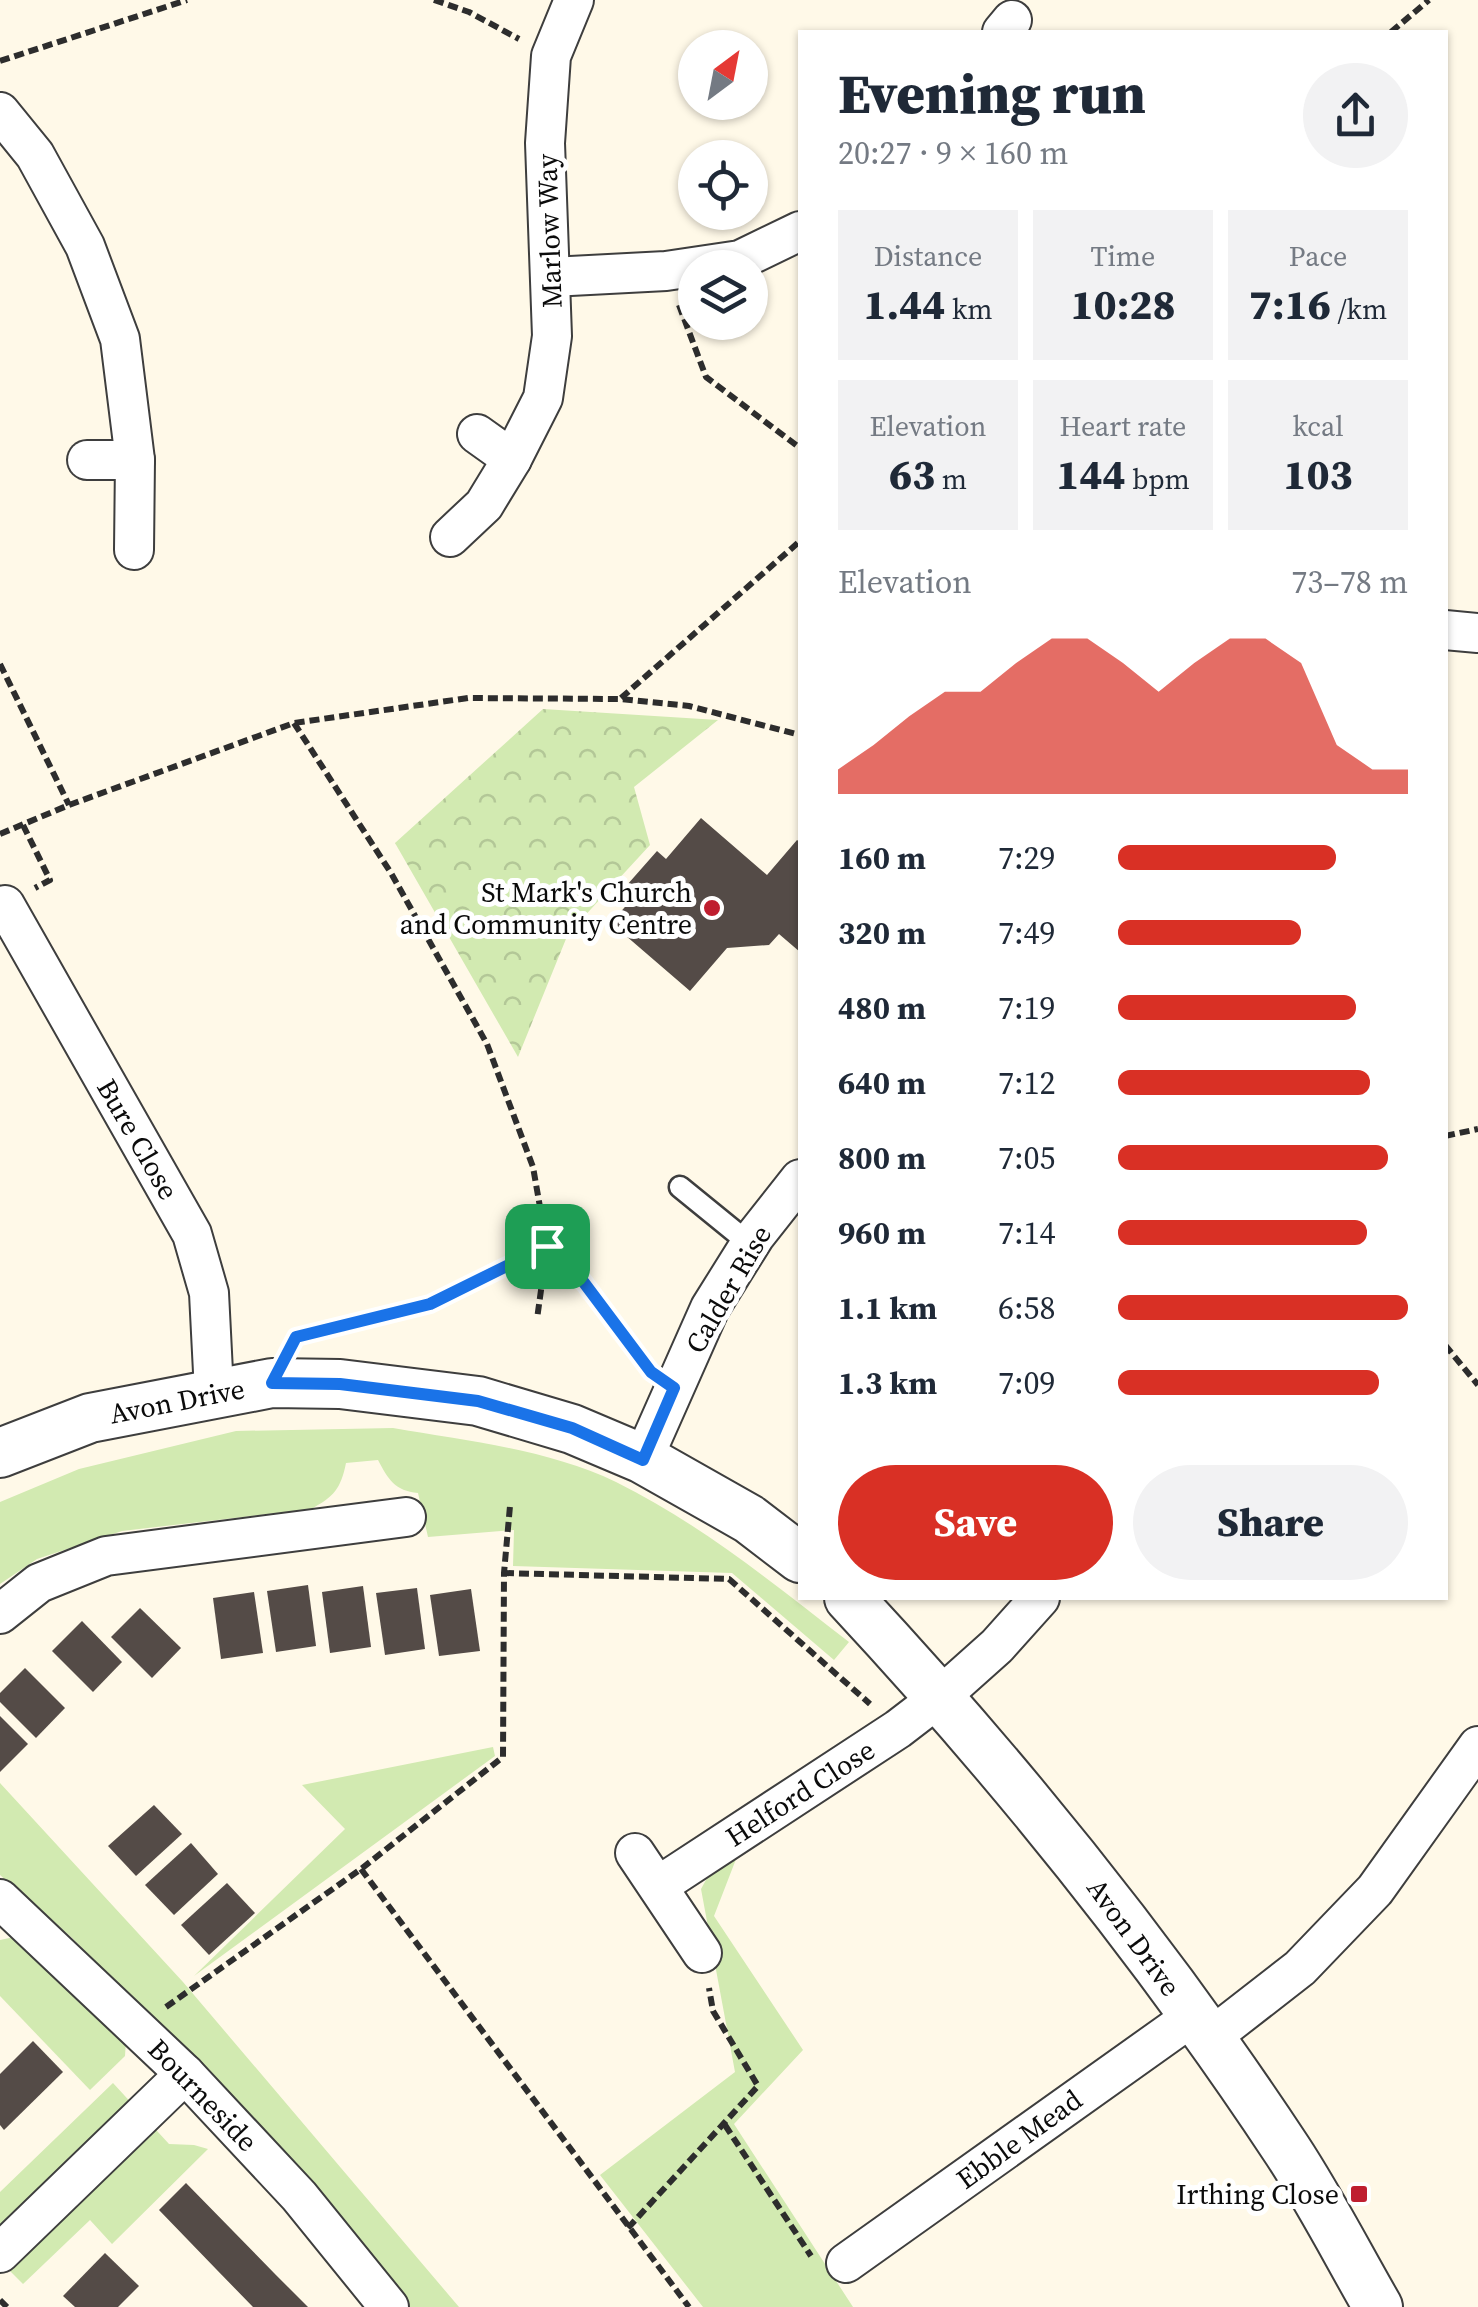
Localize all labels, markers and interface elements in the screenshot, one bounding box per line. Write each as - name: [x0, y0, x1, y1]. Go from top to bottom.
- north arrow: [678, 30, 768, 120]
- map controls: [678, 30, 768, 340]
- text: Evening run: [838, 56, 1146, 131]
- button: share: [1303, 63, 1408, 168]
- text: 20:27 · 9 × 160 m: [838, 131, 1068, 175]
- button: locate: [678, 140, 768, 230]
- street label: Marlow Way: [527, 153, 571, 309]
- text: Distance: [874, 237, 982, 275]
- text: Time: [1091, 237, 1155, 275]
- text: Pace: [1289, 237, 1347, 275]
- button: layers: [678, 250, 768, 340]
- text: 1.44: [863, 275, 945, 333]
- text: 10:28: [1070, 275, 1176, 333]
- text: 7:16: [1249, 275, 1331, 333]
- text: km: [945, 290, 993, 328]
- text: /km: [1331, 290, 1387, 328]
- text: Elevation: [870, 407, 986, 445]
- text: Heart rate: [1060, 407, 1186, 445]
- text: kcal: [1292, 407, 1344, 445]
- text: 63: [889, 445, 935, 503]
- text: 144: [1056, 445, 1126, 503]
- text: 103: [1283, 445, 1353, 503]
- text: m: [935, 460, 967, 498]
- text: bpm: [1126, 460, 1190, 498]
- text: Elevation: [838, 560, 972, 604]
- text: 73–78 m: [1291, 560, 1408, 604]
- text: 160 m: [838, 836, 926, 880]
- text: 7:29: [998, 836, 1056, 880]
- place label: St Mark's Church and Community Centre: [400, 873, 692, 943]
- marker: St Mark's Church and Community Centre: [701, 897, 723, 919]
- text: 320 m: [838, 911, 926, 955]
- text: 7:49: [998, 911, 1056, 955]
- text: 480 m: [838, 986, 926, 1030]
- text: 7:19: [998, 986, 1056, 1030]
- text: 640 m: [838, 1061, 926, 1105]
- text: 7:12: [998, 1061, 1056, 1105]
- street label: Bure Close: [88, 1072, 188, 1206]
- text: 800 m: [838, 1136, 926, 1180]
- text: 7:05: [998, 1136, 1056, 1180]
- pin: [505, 1204, 590, 1289]
- text: 960 m: [838, 1211, 926, 1255]
- text: 7:14: [998, 1211, 1056, 1255]
- street label: Calder Rise: [676, 1218, 780, 1360]
- icon: arrive: [520, 1219, 575, 1274]
- text: 1.1 km: [838, 1286, 937, 1330]
- text: 6:58: [998, 1286, 1056, 1330]
- text: 1.3 km: [838, 1361, 937, 1405]
- text: 7:09: [998, 1361, 1056, 1405]
- street label: Avon Drive: [106, 1369, 248, 1433]
- button: Save: [838, 1465, 1113, 1580]
- button: Share: [1133, 1465, 1408, 1580]
- street label: Helford Close: [718, 1731, 882, 1855]
- street label: Avon Drive: [1078, 1870, 1190, 2004]
- street label: Bourneside: [140, 2030, 266, 2160]
- street label: Ebble Mead: [949, 2080, 1090, 2197]
- place label: Irthing Close: [1176, 2175, 1339, 2213]
- marker: Irthing Close: [1348, 2183, 1370, 2205]

